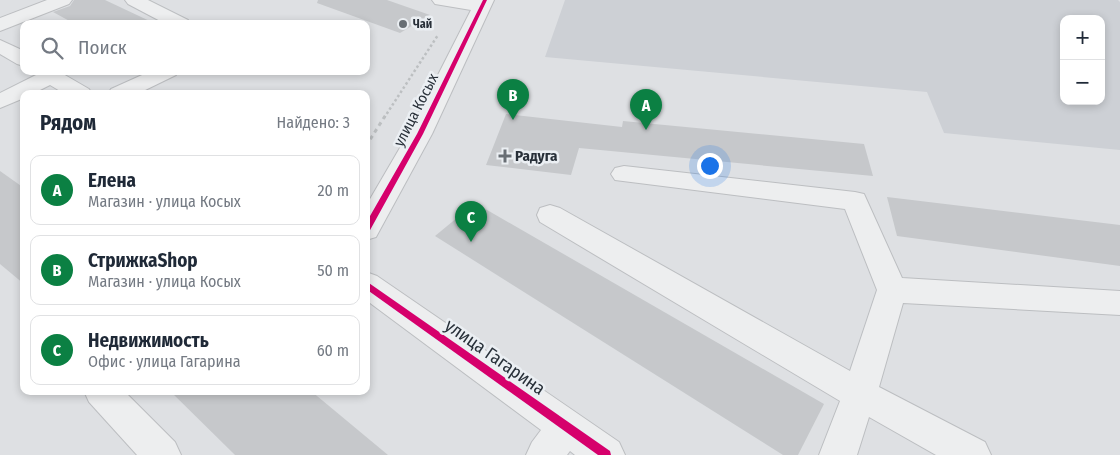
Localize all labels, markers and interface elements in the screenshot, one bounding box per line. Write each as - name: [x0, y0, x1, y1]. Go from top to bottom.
- map controls: [1060, 15, 1105, 105]
- button: +: [1060, 15, 1105, 60]
- place label: Чай: [413, 17, 432, 31]
- marker: Чай: [397, 18, 409, 30]
- search box: [20, 20, 370, 75]
- icon: search: [38, 34, 66, 62]
- text: Поиск: [78, 36, 127, 59]
- button: −: [1060, 60, 1105, 105]
- street label: улица Косых: [390, 70, 442, 150]
- pin: B: [497, 79, 529, 120]
- pin: A: [630, 89, 662, 130]
- text: Рядом: [40, 110, 96, 136]
- text: Найдено: 3: [277, 113, 350, 132]
- place label: Радуга: [515, 147, 558, 165]
- marker: Радуга: [499, 150, 511, 162]
- your location: [697, 153, 723, 179]
- text: Елена: [88, 169, 136, 192]
- text: A: [53, 181, 61, 200]
- text: 20 m: [318, 181, 349, 200]
- text: Магазин · улица Косых: [88, 192, 241, 211]
- pin: C: [455, 201, 487, 242]
- text: СтрижкаShop: [88, 249, 198, 272]
- text: B: [53, 261, 61, 280]
- text: 50 m: [317, 261, 349, 280]
- text: Магазин · улица Косых: [88, 272, 241, 291]
- street label: улица Гагарина: [441, 314, 550, 400]
- text: Недвижимость: [88, 329, 209, 352]
- text: C: [53, 341, 61, 360]
- text: 60 m: [317, 341, 349, 360]
- text: Офис · улица Гагарина: [88, 352, 241, 371]

